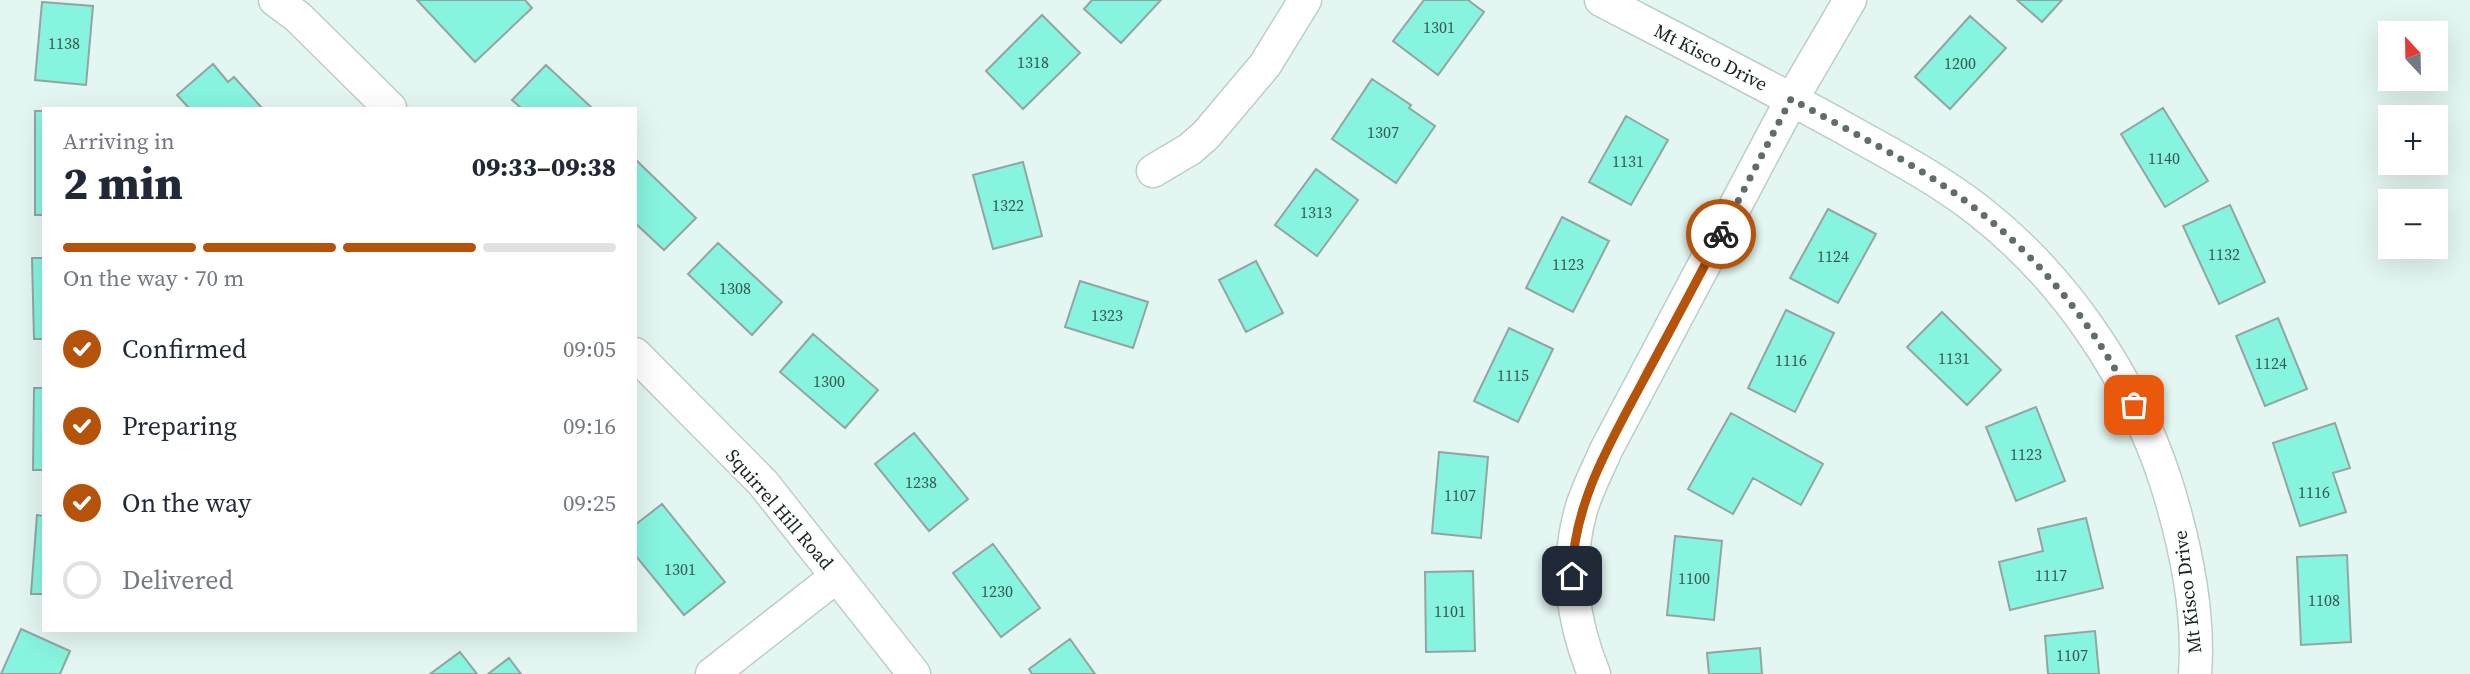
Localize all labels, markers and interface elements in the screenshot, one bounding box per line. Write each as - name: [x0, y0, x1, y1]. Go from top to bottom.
- house number: 1301: [1423, 16, 1455, 38]
- street label: Mt Kisco Drive: [1650, 17, 1772, 97]
- north arrow: [2378, 21, 2448, 91]
- map controls: [2378, 21, 2448, 259]
- house number: 1138: [48, 32, 80, 54]
- house number: 1318: [1017, 51, 1049, 73]
- house number: 1200: [1944, 52, 1976, 74]
- button: +: [2378, 105, 2448, 175]
- house number: 1307: [1367, 121, 1399, 143]
- text: Arriving in: [63, 125, 175, 157]
- house number: 1140: [2148, 147, 2180, 169]
- text: 09:33–09:38: [472, 149, 616, 185]
- house number: 1131: [1612, 150, 1644, 172]
- text: 2 min: [63, 151, 183, 214]
- button: −: [2378, 189, 2448, 259]
- house number: 1322: [992, 194, 1024, 216]
- courier: [1686, 199, 1756, 269]
- house number: 1313: [1300, 201, 1332, 223]
- icon: bike: [1702, 215, 1740, 253]
- house number: 1132: [2208, 243, 2240, 265]
- house number: 1124: [1817, 245, 1849, 267]
- house number: 1123: [1552, 253, 1584, 275]
- text: On the way · 70 m: [63, 262, 244, 294]
- house number: 1308: [719, 277, 751, 299]
- house number: 1323: [1091, 304, 1123, 326]
- icon: check: [63, 330, 101, 368]
- text: Confirmed: [122, 331, 247, 367]
- text: 09:05: [563, 333, 616, 365]
- house number: 1131: [1938, 347, 1970, 369]
- house number: 1116: [1775, 349, 1807, 371]
- house number: 1124: [2255, 352, 2287, 374]
- house number: 1115: [1497, 364, 1529, 386]
- house number: 1300: [813, 370, 845, 392]
- pin: [2104, 375, 2164, 435]
- icon: bag: [2115, 386, 2153, 424]
- icon: check: [63, 407, 101, 445]
- text: Preparing: [122, 408, 237, 444]
- text: 09:16: [563, 410, 616, 442]
- street label: Squirrel Hill Road: [720, 443, 840, 575]
- house number: 1123: [2010, 443, 2042, 465]
- house number: 1238: [905, 471, 937, 493]
- house number: 1116: [2298, 481, 2330, 503]
- icon: check: [63, 484, 101, 522]
- house number: 1107: [1444, 484, 1476, 506]
- text: On the way: [122, 485, 251, 521]
- text: 09:25: [563, 487, 616, 519]
- street label: Mt Kisco Drive: [2167, 529, 2207, 655]
- pin: [1542, 546, 1602, 606]
- icon: home: [1553, 557, 1591, 595]
- house number: 1301: [664, 558, 696, 580]
- text: Delivered: [122, 562, 233, 598]
- house number: 1117: [2035, 564, 2067, 586]
- house number: 1100: [1678, 567, 1710, 589]
- house number: 1230: [981, 580, 1013, 602]
- house number: 1108: [2308, 589, 2340, 611]
- house number: 1101: [1434, 600, 1466, 622]
- house number: 1107: [2056, 644, 2088, 666]

